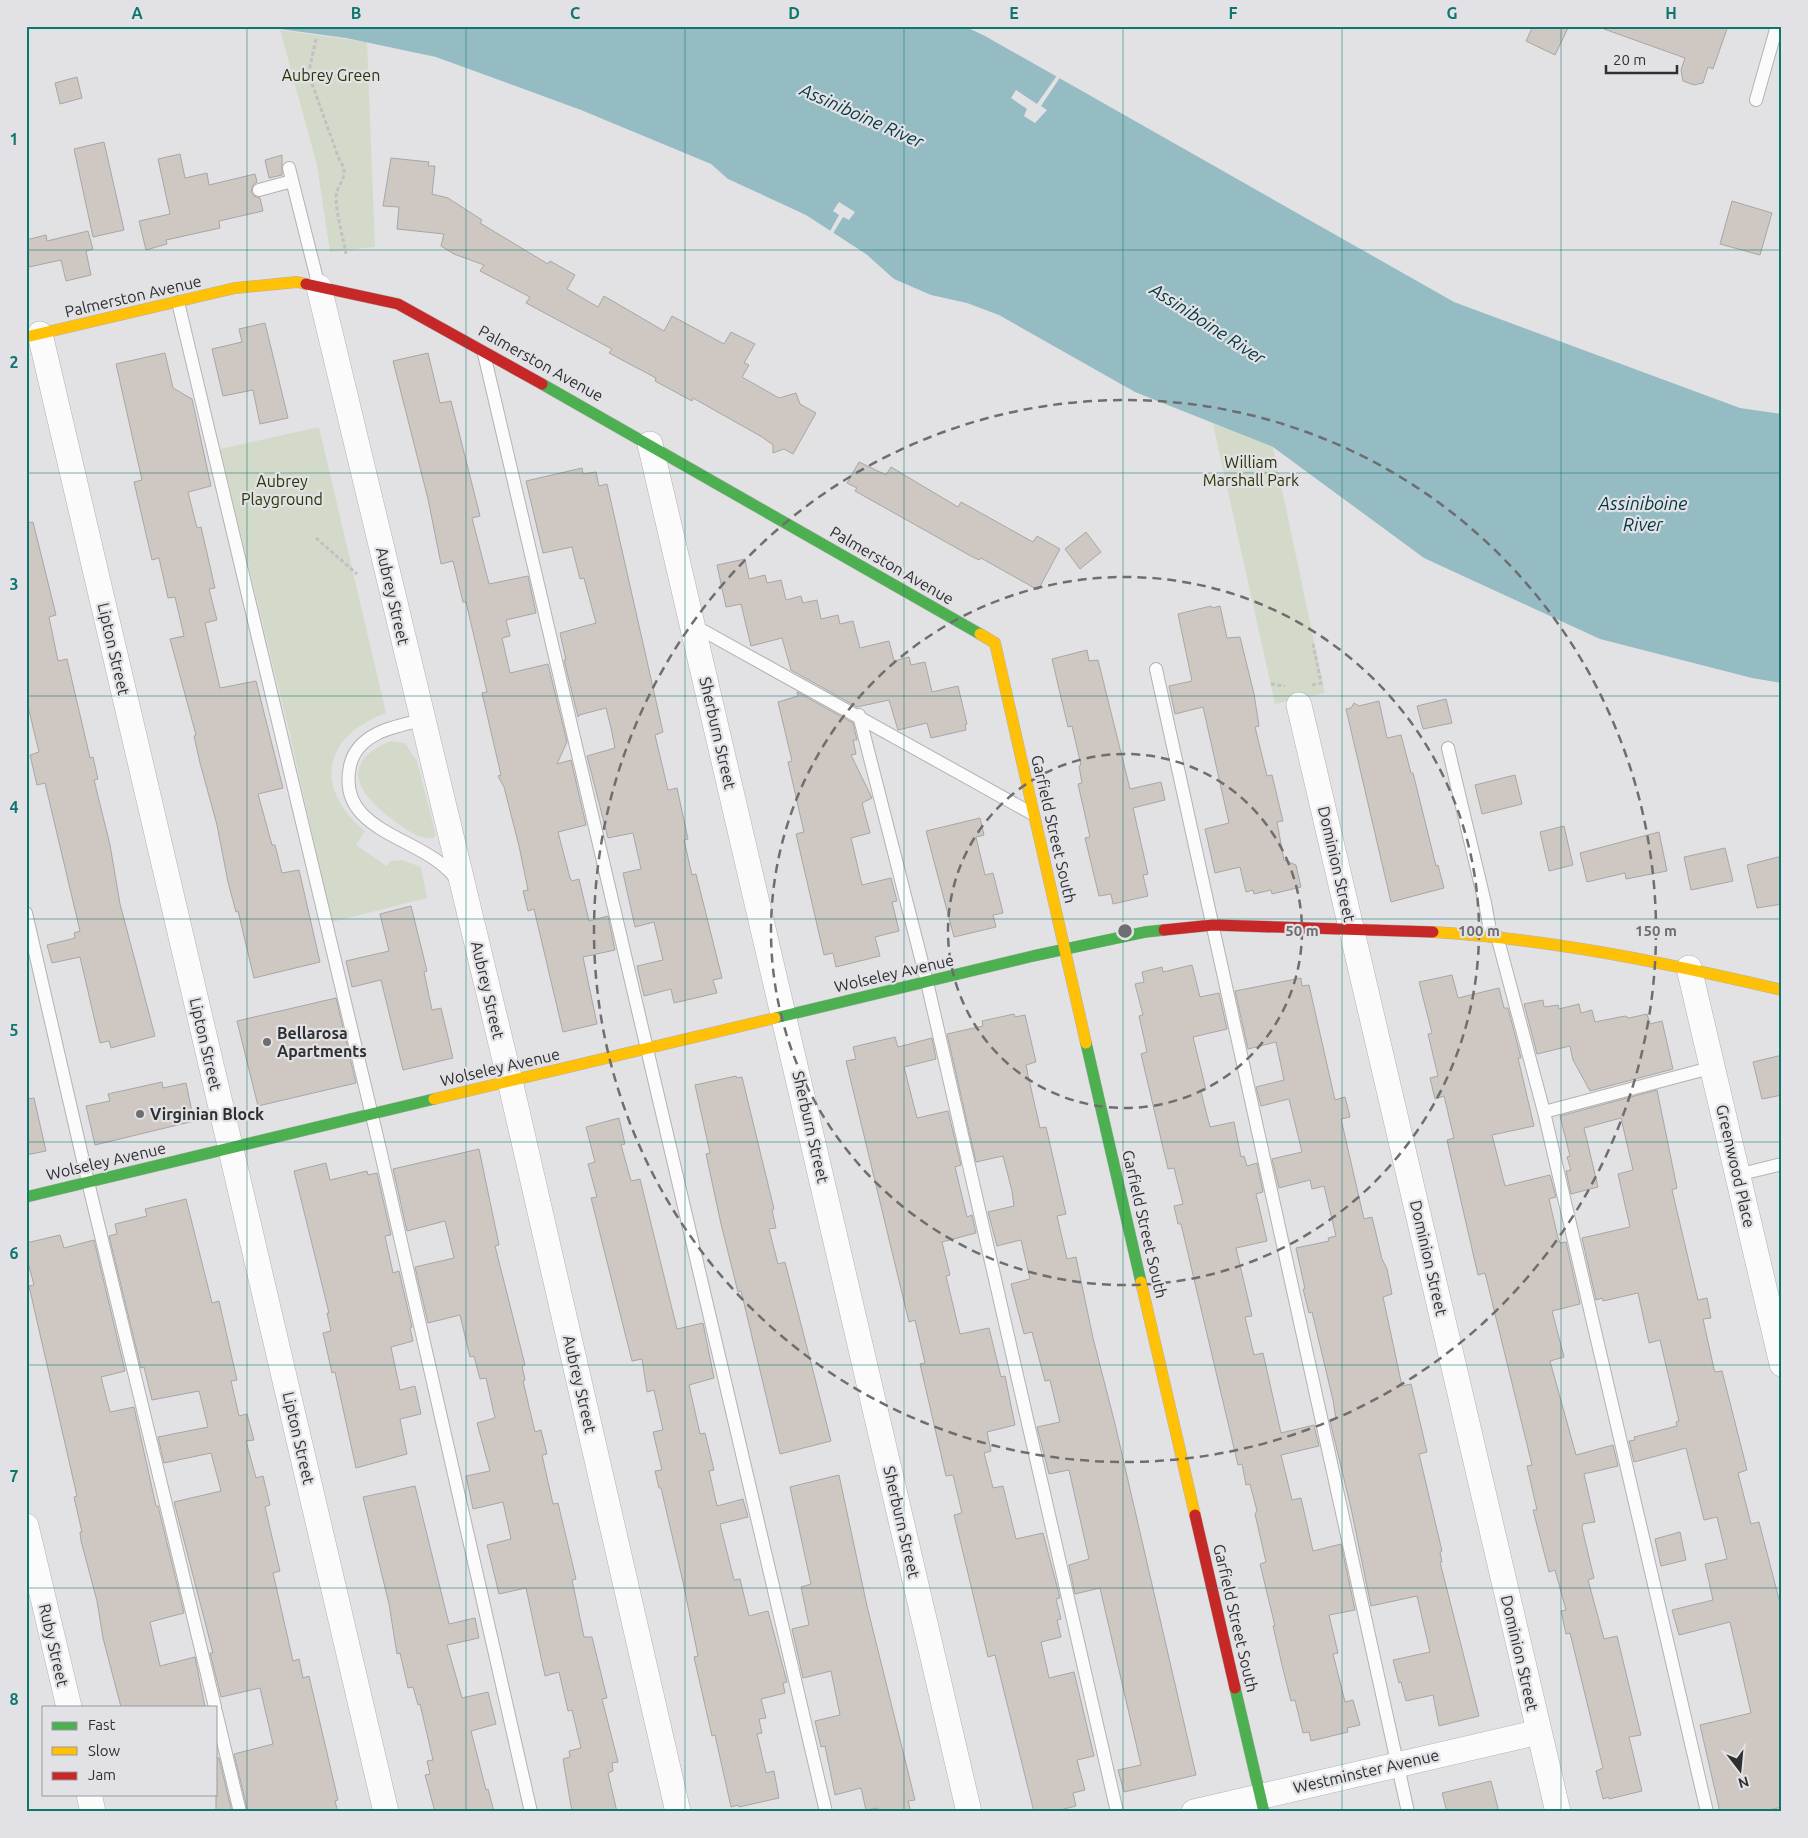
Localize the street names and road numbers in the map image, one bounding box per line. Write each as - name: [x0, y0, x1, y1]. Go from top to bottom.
- street label: Palmerston Avenue: [63, 272, 203, 320]
- street label: Palmerston Avenue: [475, 321, 607, 405]
- street label: Palmerston Avenue: [827, 522, 957, 608]
- street label: Aubrey Street: [373, 545, 413, 647]
- street label: Lipton Street: [95, 601, 134, 698]
- street label: Sherburn Street: [696, 675, 740, 791]
- street label: Garfield Street South: [1028, 753, 1080, 905]
- street label: Dominion Street: [1315, 804, 1359, 924]
- street label: Aubrey Street: [468, 939, 508, 1041]
- street label: Wolseley Avenue: [832, 950, 956, 996]
- street label: Lipton Street: [187, 996, 226, 1093]
- street label: Wolseley Avenue: [438, 1044, 562, 1090]
- street label: Sherburn Street: [789, 1069, 833, 1185]
- street label: Greenwood Place: [1713, 1103, 1759, 1229]
- street label: Wolseley Avenue: [44, 1138, 168, 1184]
- street label: Garfield Street South: [1119, 1148, 1171, 1300]
- street label: Dominion Street: [1407, 1198, 1451, 1318]
- street label: Aubrey Street: [560, 1333, 600, 1435]
- street label: Lipton Street: [280, 1390, 319, 1487]
- street label: Sherburn Street: [880, 1464, 924, 1580]
- street label: Garfield Street South: [1210, 1542, 1262, 1694]
- street label: Dominion Street: [1498, 1593, 1542, 1713]
- street label: Ruby Street: [36, 1602, 72, 1689]
- street label: Westminster Avenue: [1291, 1745, 1441, 1797]

